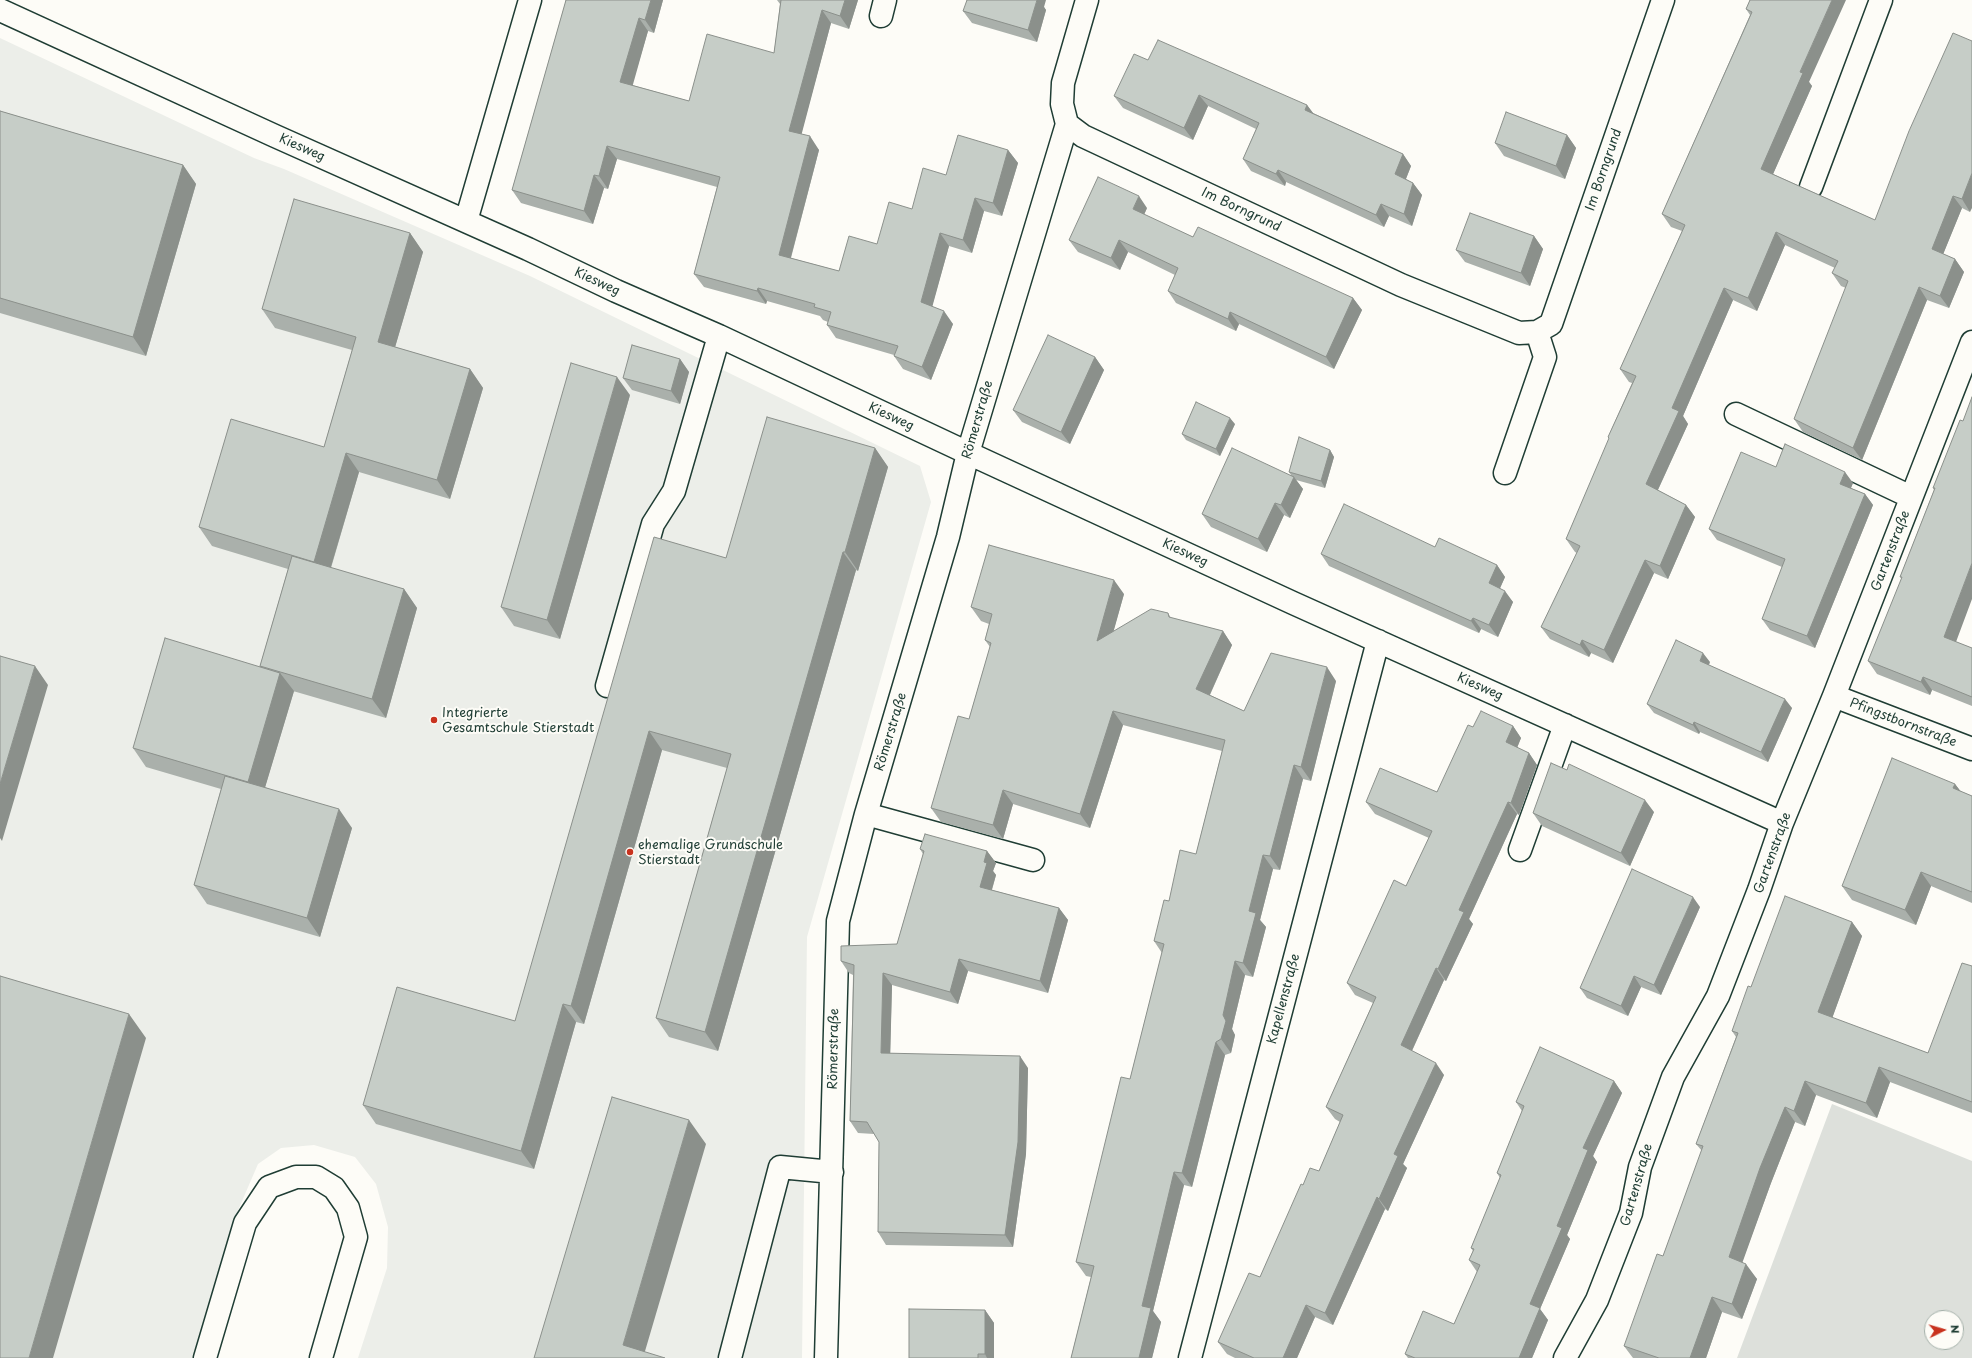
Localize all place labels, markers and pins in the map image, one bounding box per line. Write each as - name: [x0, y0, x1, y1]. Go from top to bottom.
- place label: Integrierte Gesamtschule Stierstadt: [442, 705, 594, 736]
- marker: Integrierte Gesamtschule Stierstadt: [429, 715, 439, 725]
- place label: ehemalige Grundschule Stierstadt: [638, 837, 783, 868]
- marker: ehemalige Grundschule Stierstadt: [625, 847, 635, 857]

